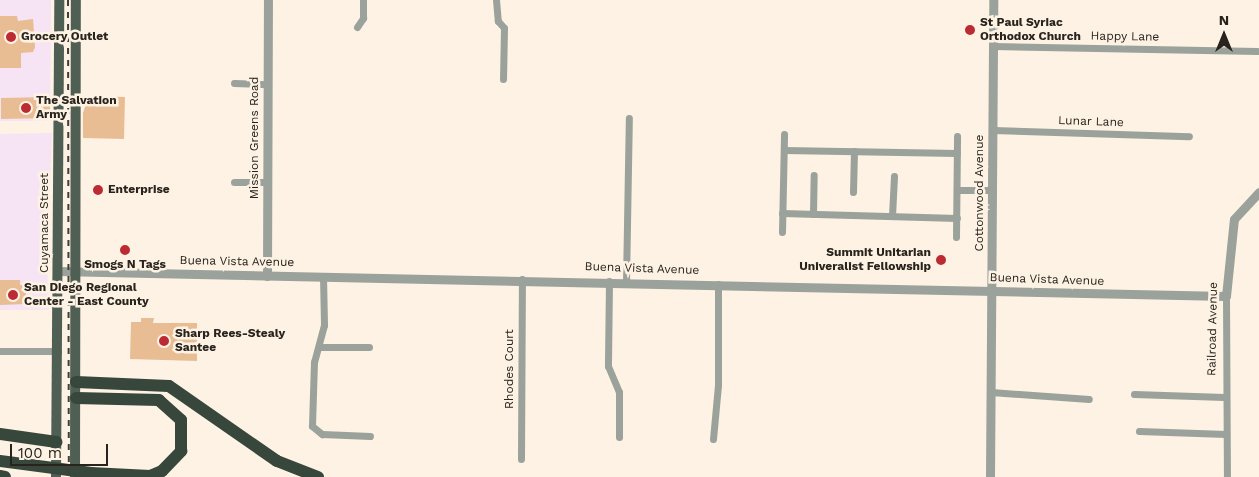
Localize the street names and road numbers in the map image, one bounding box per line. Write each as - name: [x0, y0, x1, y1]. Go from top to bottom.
- street label: Happy Lane: [1090, 29, 1160, 45]
- street label: Mission Greens Road: [248, 77, 262, 199]
- street label: Lunar Lane: [1058, 114, 1124, 130]
- street label: Cottonwood Avenue: [973, 134, 987, 252]
- street label: Cuyamaca Street: [38, 173, 52, 273]
- street label: Buena Vista Avenue: [179, 254, 295, 270]
- street label: Buena Vista Avenue: [584, 260, 700, 278]
- street label: Buena Vista Avenue: [989, 271, 1105, 289]
- street label: Railroad Avenue: [1205, 282, 1221, 376]
- street label: Rhodes Court: [503, 329, 517, 409]

